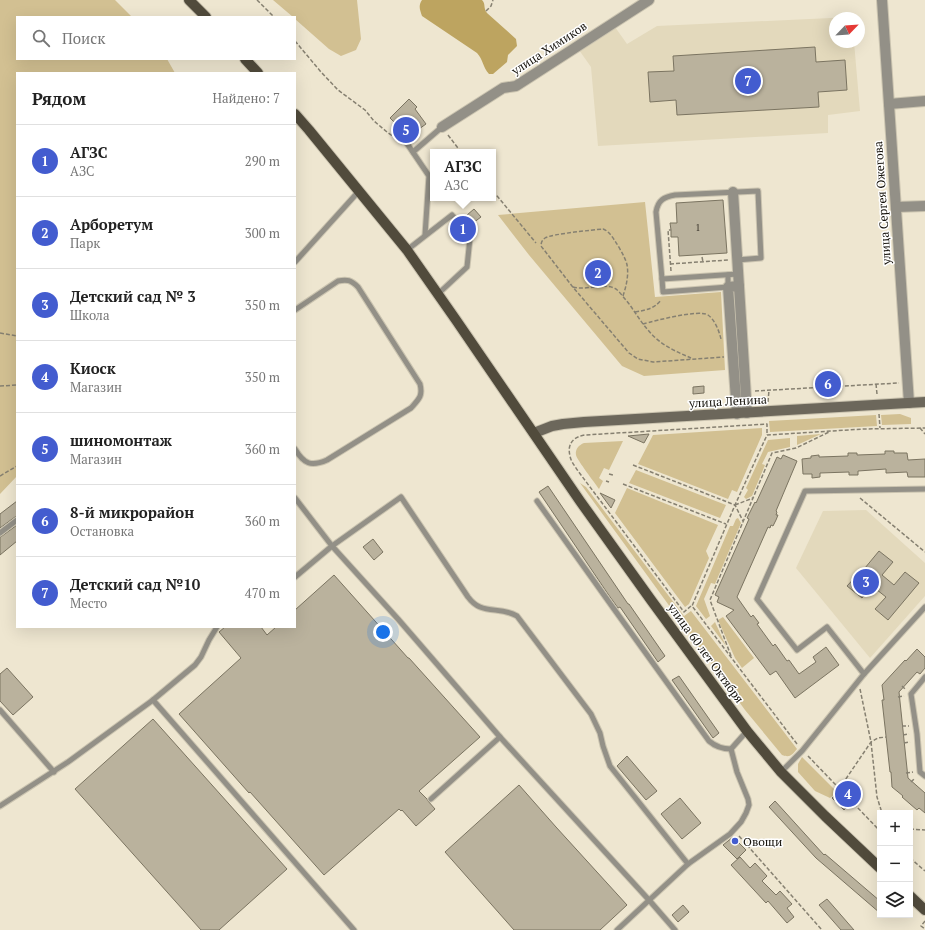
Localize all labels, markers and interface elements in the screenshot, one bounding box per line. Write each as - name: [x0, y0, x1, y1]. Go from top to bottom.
- north arrow: [829, 12, 865, 48]
- search box: [16, 16, 296, 60]
- street label: улица Химиков: [508, 18, 590, 78]
- icon: search: [30, 27, 52, 49]
- text: Поиск: [62, 28, 105, 48]
- pin: 7: [735, 66, 761, 96]
- text: Рядом: [32, 87, 86, 110]
- text: Найдено: 7: [213, 89, 280, 107]
- pin: 5: [393, 115, 419, 145]
- street label: улица Сергея Ожегова: [870, 141, 894, 266]
- text: АГЗС: [70, 142, 108, 162]
- popup: [430, 149, 496, 201]
- text: 1: [41, 152, 49, 170]
- text: 290 m: [245, 152, 280, 170]
- text: АГЗС: [444, 156, 482, 176]
- text: АЗС: [70, 162, 94, 180]
- text: АЗС: [444, 176, 469, 194]
- text: Арборетум: [70, 214, 153, 234]
- pin: 1: [450, 214, 476, 244]
- house number: 1: [695, 221, 701, 234]
- text: 2: [41, 224, 49, 242]
- text: 300 m: [245, 224, 280, 242]
- text: Парк: [70, 234, 100, 252]
- pin: 2: [585, 258, 611, 288]
- text: Детский сад № 3: [70, 286, 196, 306]
- text: 3: [41, 296, 49, 314]
- text: 350 m: [245, 296, 280, 314]
- text: Школа: [70, 306, 109, 324]
- text: Киоск: [70, 358, 116, 378]
- text: 4: [41, 368, 49, 386]
- text: 350 m: [245, 368, 280, 386]
- pin: 6: [815, 369, 841, 399]
- text: Магазин: [70, 378, 122, 396]
- street label: улица Ленина: [688, 391, 767, 411]
- text: шиномонтаж: [70, 430, 172, 450]
- text: 5: [41, 440, 49, 458]
- text: 360 m: [245, 440, 280, 458]
- text: Магазин: [70, 450, 122, 468]
- text: 8-й микрорайон: [70, 502, 194, 522]
- text: 6: [41, 512, 49, 530]
- text: 360 m: [245, 512, 280, 530]
- text: Остановка: [70, 522, 134, 540]
- pin: 3: [853, 567, 879, 597]
- text: Детский сад №10: [70, 574, 200, 594]
- text: 7: [41, 584, 49, 602]
- text: 470 m: [245, 584, 280, 602]
- text: Место: [70, 594, 107, 612]
- street label: улица 60 лет Октября: [664, 599, 747, 706]
- your location: [373, 622, 393, 642]
- pin: 4: [835, 779, 861, 809]
- map controls: [877, 810, 913, 918]
- button: +: [877, 810, 913, 846]
- place label: Овощи: [743, 834, 782, 849]
- marker: Овощи: [730, 836, 740, 846]
- button: −: [877, 846, 913, 882]
- button: layers: [877, 882, 913, 918]

